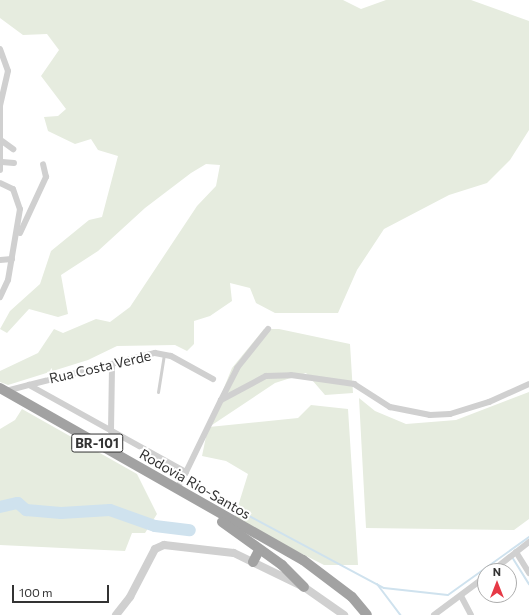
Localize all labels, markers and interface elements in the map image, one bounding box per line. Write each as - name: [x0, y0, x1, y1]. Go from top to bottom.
- street label: Rua Costa Verde: [48, 347, 152, 387]
- road number: BR-101: [71, 432, 123, 454]
- street label: Rodovia Rio-Santos: [137, 445, 253, 523]
- north arrow: [477, 563, 517, 603]
- text: N: [493, 565, 501, 578]
- scale bar: [14, 577, 111, 603]
- text: 100 m: [19, 585, 53, 599]

